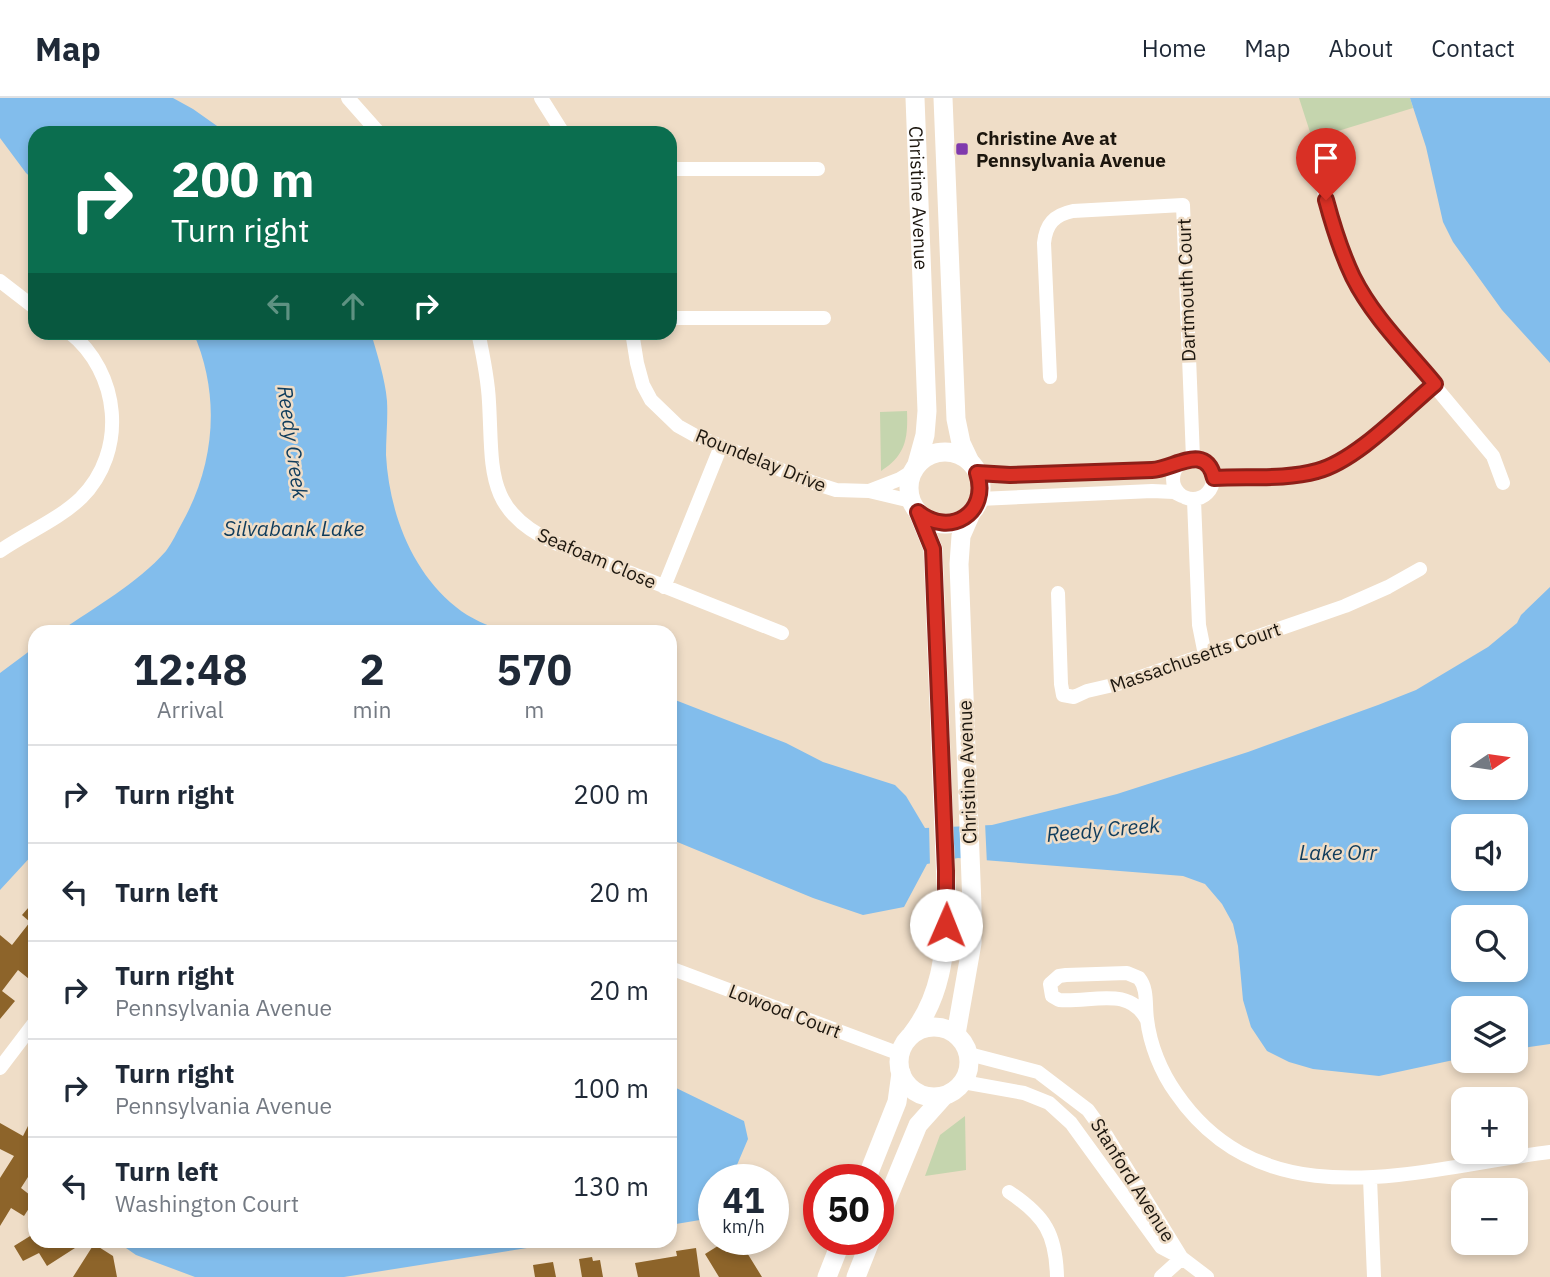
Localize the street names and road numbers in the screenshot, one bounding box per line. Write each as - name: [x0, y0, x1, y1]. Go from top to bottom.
- street label: Christine Avenue: [904, 125, 934, 270]
- street label: Dartmouth Court: [1172, 218, 1200, 362]
- street label: Roundelay Drive: [692, 423, 830, 497]
- street label: Seafoam Close: [534, 522, 660, 594]
- street label: Massachusetts Court: [1107, 617, 1283, 697]
- street label: Christine Avenue: [952, 700, 982, 844]
- street label: Lowood Court: [726, 979, 844, 1043]
- street label: Stanford Avenue: [1085, 1114, 1181, 1246]

